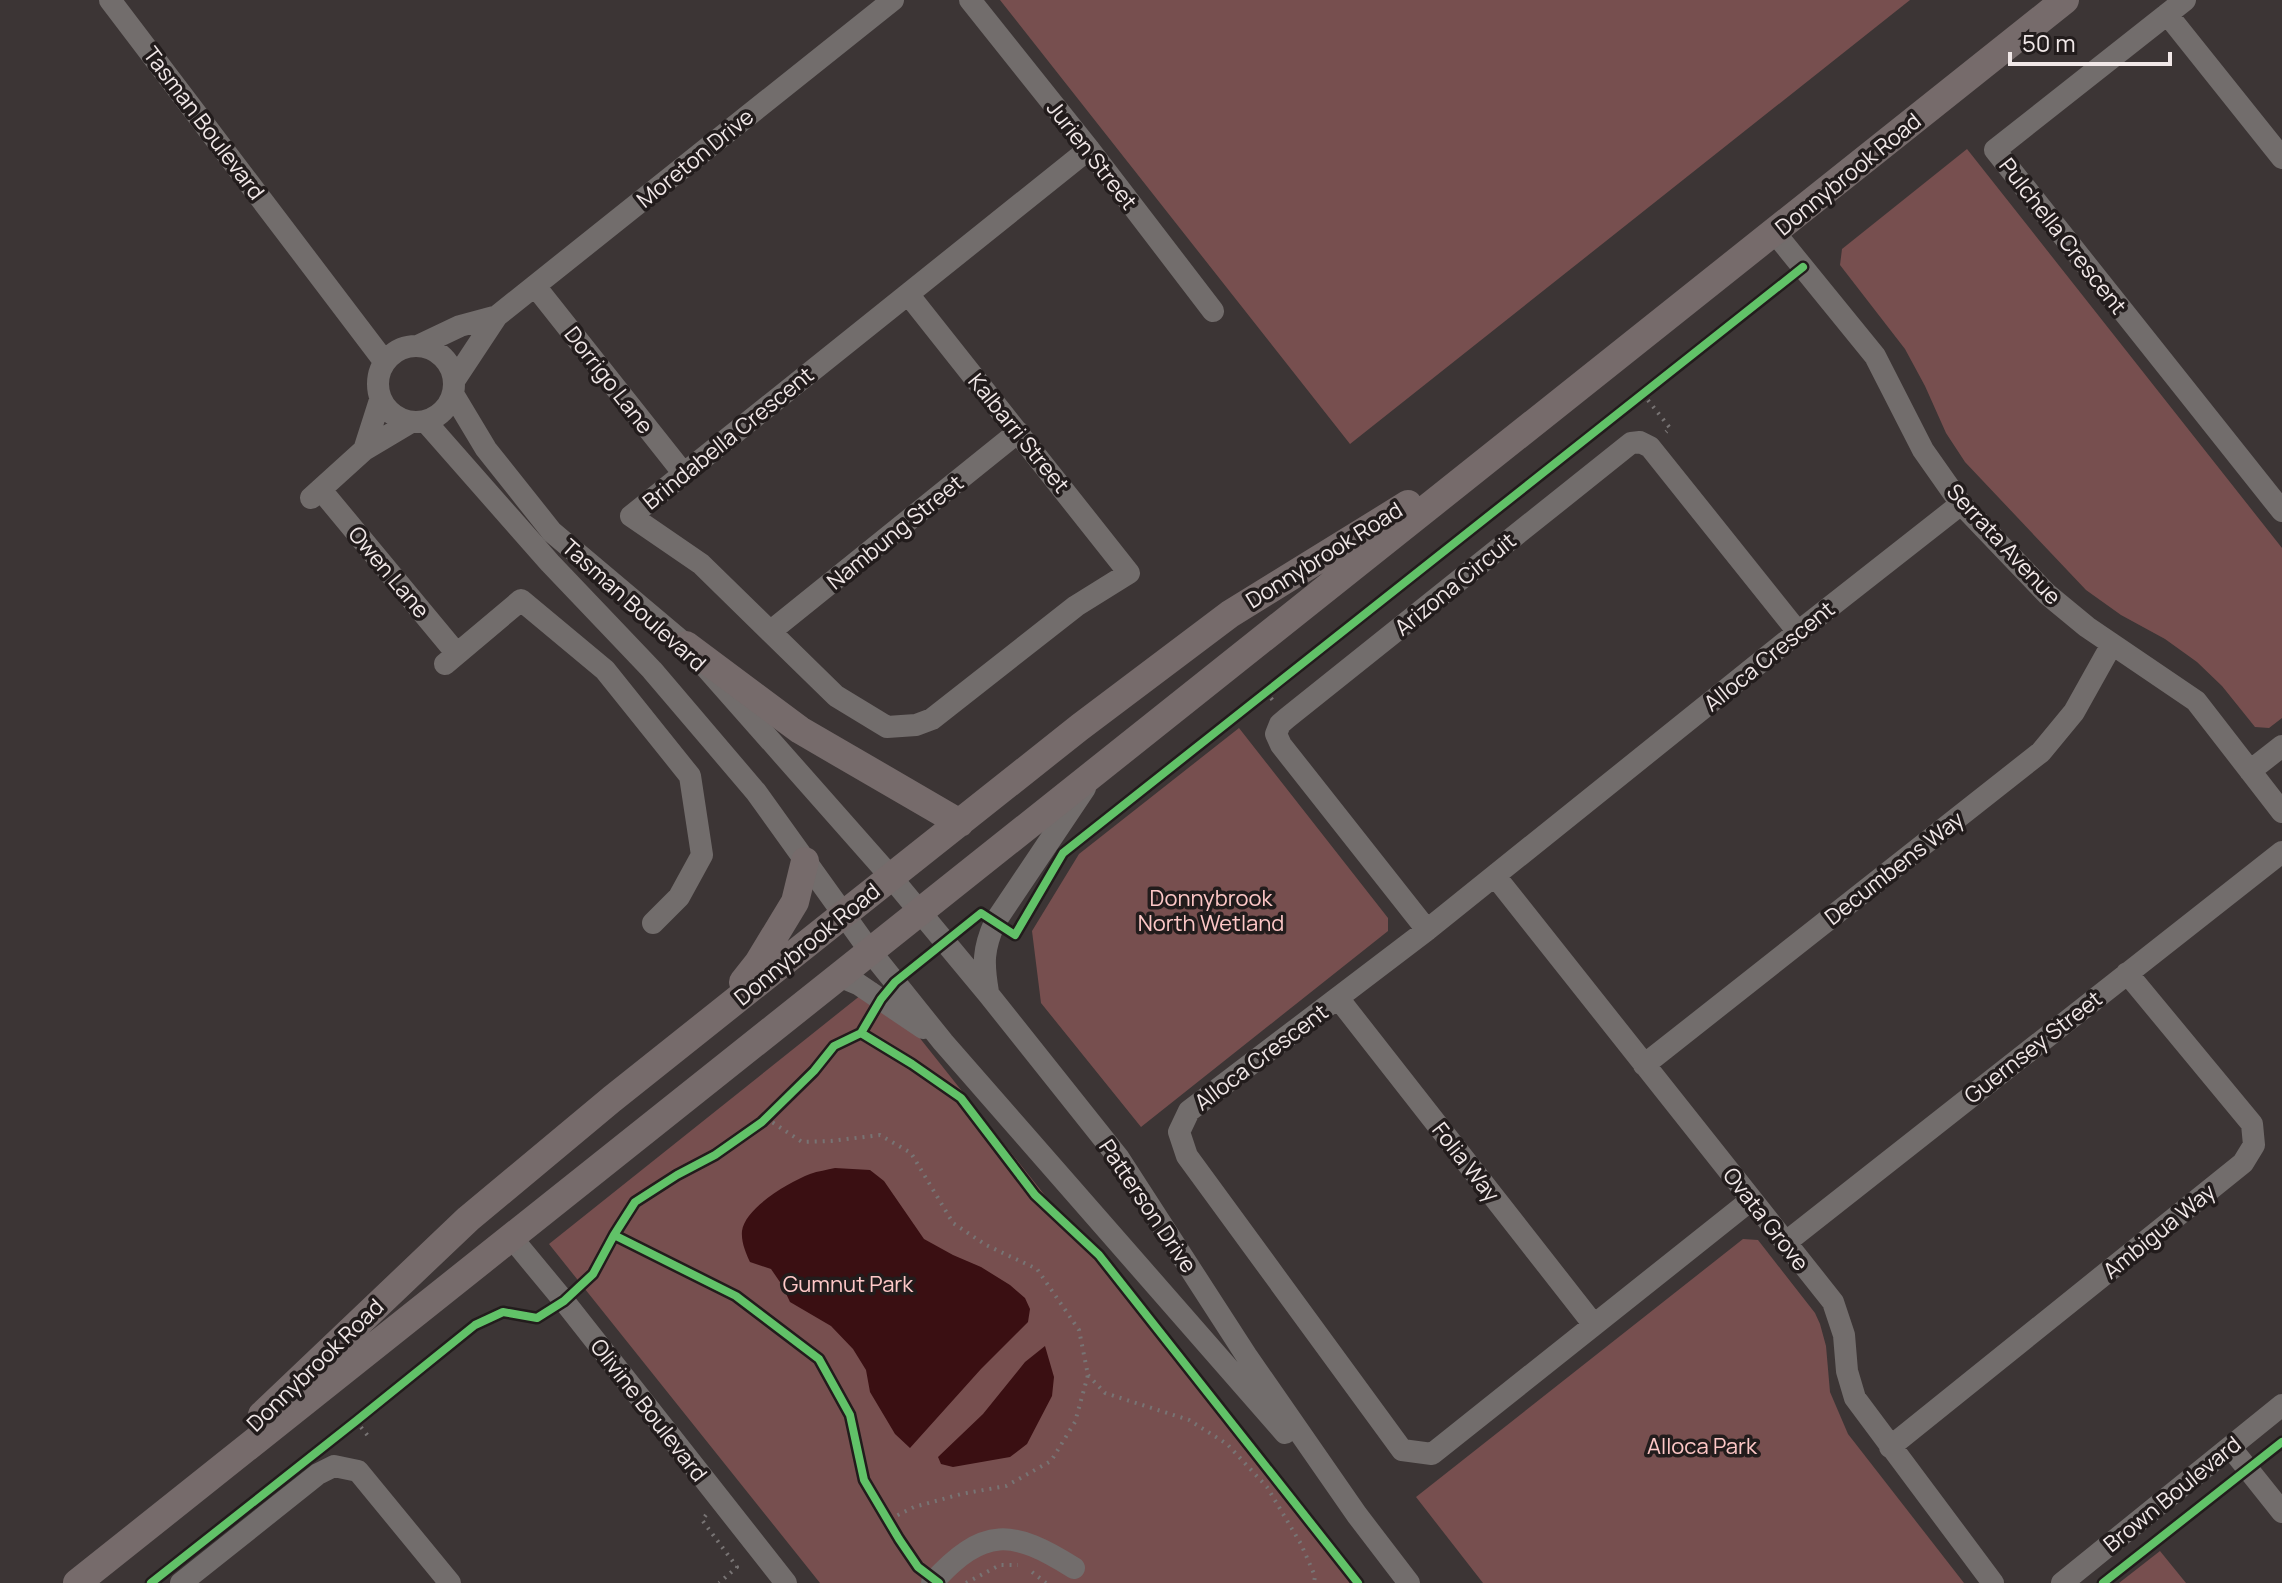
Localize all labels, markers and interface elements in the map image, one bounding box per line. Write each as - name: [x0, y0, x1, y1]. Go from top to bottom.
- scale bar: [2010, 16, 2170, 66]
- text: 50 m: [2022, 26, 2076, 59]
- street label: Tasman Boulevard: [137, 40, 271, 206]
- street label: Jurien Street: [1040, 94, 1144, 216]
- street label: Moreton Drive: [630, 101, 760, 214]
- street label: Donnybrook Road: [1769, 106, 1927, 242]
- street label: Pulchella Crescent: [1993, 152, 2134, 320]
- street label: Dorrigo Lane: [558, 320, 660, 440]
- street label: Brindabella Crescent: [636, 360, 820, 516]
- street label: Kalbarri Street: [962, 367, 1077, 499]
- street label: Nambung Street: [821, 468, 970, 596]
- street label: Serrata Avenue: [1940, 477, 2068, 611]
- street label: Donnybrook Road: [1240, 495, 1408, 615]
- street label: Owen Lane: [342, 520, 436, 625]
- street label: Arizona Circuit: [1388, 526, 1522, 642]
- street label: Tasman Boulevard: [555, 532, 713, 678]
- street label: Alloca Crescent: [1697, 594, 1841, 718]
- street label: Decumbens Way: [1818, 804, 1970, 932]
- street label: Donnybrook Road: [728, 876, 886, 1012]
- park label: Donnybrook North Wetland: [1138, 883, 1284, 938]
- street label: Guernsey Street: [1958, 984, 2108, 1110]
- street label: Alloca Crescent: [1188, 997, 1334, 1117]
- street label: Folia Way: [1425, 1116, 1507, 1208]
- street label: Patterson Drive: [1092, 1133, 1204, 1279]
- street label: Ovata Grove: [1716, 1161, 1816, 1277]
- street label: Ambigua Way: [2097, 1176, 2222, 1286]
- park label: Gumnut Park: [783, 1269, 914, 1299]
- street label: Donnybrook Road: [240, 1292, 390, 1438]
- street label: Olivine Boulevard: [584, 1332, 714, 1488]
- street label: Brown Boulevard: [2097, 1429, 2247, 1559]
- park label: Alloca Park: [1647, 1431, 1758, 1461]

